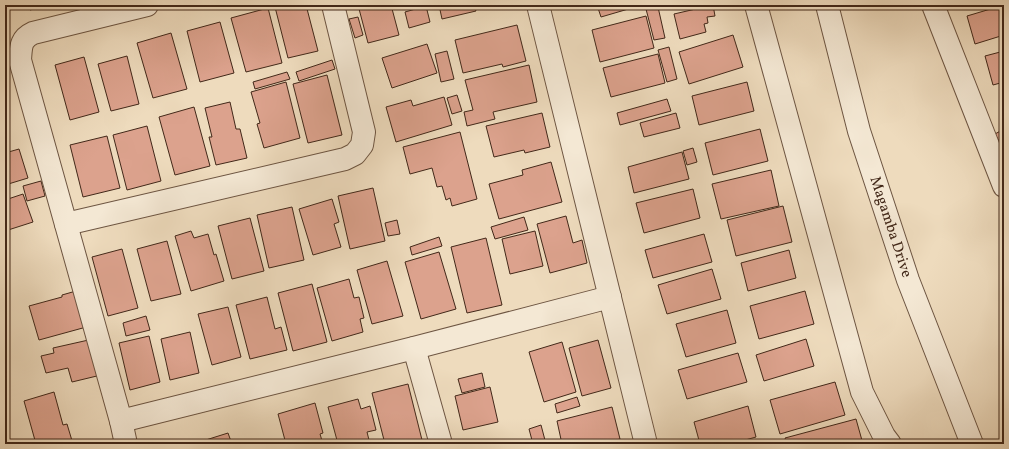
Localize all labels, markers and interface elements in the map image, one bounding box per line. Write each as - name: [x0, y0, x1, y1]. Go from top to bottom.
- street label: Magamba Drive: [864, 174, 917, 280]

